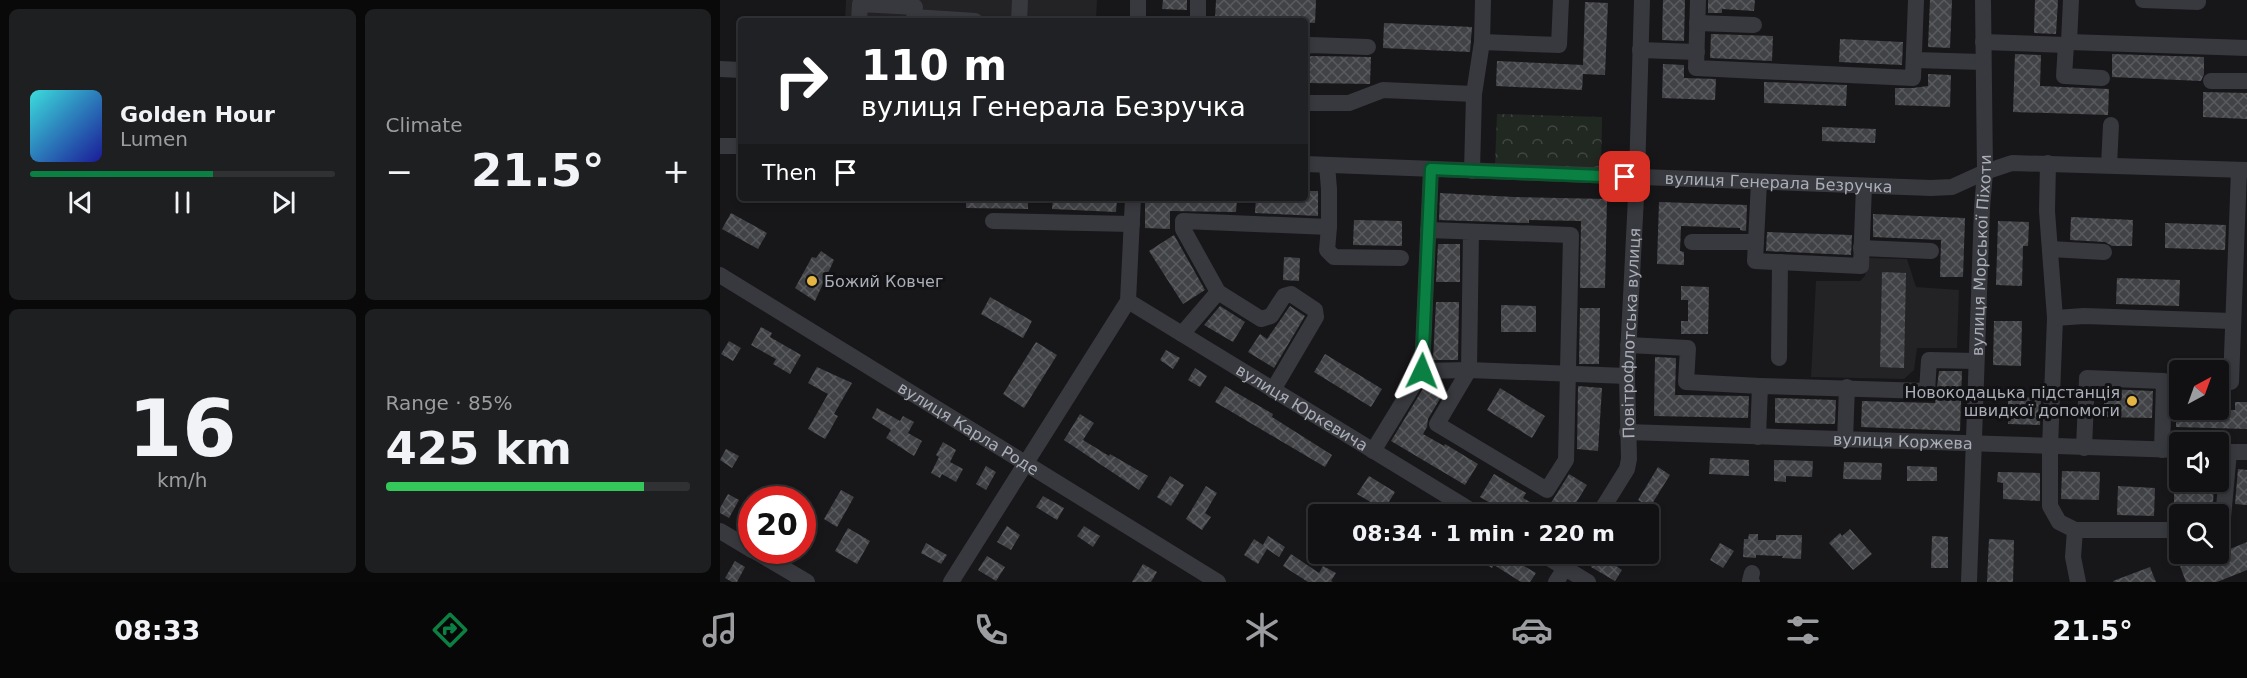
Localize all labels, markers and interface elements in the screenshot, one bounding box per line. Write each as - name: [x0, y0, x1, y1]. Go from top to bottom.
- text: 110 m: [861, 41, 1007, 90]
- icon: right: [762, 42, 840, 120]
- text: вулиця Генерала Безручка: [861, 91, 1246, 122]
- text: Golden Hour: [120, 102, 275, 127]
- text: Climate: [386, 113, 462, 137]
- text: Lumen: [120, 127, 188, 151]
- text: 21.5°: [471, 144, 605, 197]
- pin: [1599, 151, 1650, 202]
- text: −: [386, 152, 413, 191]
- text: +: [662, 152, 690, 191]
- street label: вулиця Морської Піхоти: [1968, 154, 1995, 356]
- icon: arrive: [829, 156, 862, 189]
- text: Then: [762, 160, 817, 185]
- icon: arrive: [1608, 160, 1641, 193]
- street label: вулиця Генерала Безручка: [1664, 169, 1893, 197]
- icon: previous: [64, 186, 97, 219]
- icon: pause: [166, 186, 199, 219]
- icon: next: [267, 186, 300, 219]
- street label: Повітрофлотська вулиця: [1618, 227, 1644, 439]
- place label: Божий Ковчег: [824, 272, 943, 291]
- marker: Божий Ковчег: [805, 274, 819, 288]
- position arrow: [1390, 339, 1454, 403]
- street label: вулиця Юркевича: [1232, 360, 1371, 455]
- north arrow: [2169, 360, 2229, 420]
- map controls: [2169, 360, 2229, 564]
- street label: вулиця Карла Роде: [894, 378, 1042, 479]
- place label: Новокодацька підстанція швидкої допомоги: [1904, 383, 2120, 420]
- text: 16: [128, 384, 237, 474]
- text: Range · 85%: [386, 391, 512, 415]
- marker: Новокодацька підстанція швидкої допомоги: [2125, 394, 2139, 408]
- text: 425 km: [386, 422, 572, 475]
- street label: вулиця Коржева: [1833, 430, 1973, 453]
- button: sound: [2169, 432, 2229, 492]
- text: km/h: [157, 468, 207, 492]
- speed limit sign: 20: [738, 486, 816, 564]
- button: search: [2169, 504, 2229, 564]
- text: 08:34 · 1 min · 220 m: [1352, 521, 1615, 546]
- icon: directions: [429, 609, 471, 651]
- icon: music: [699, 609, 741, 651]
- icon: phone: [970, 609, 1012, 651]
- icon: climate: [1241, 609, 1283, 651]
- icon: car: [1511, 609, 1553, 651]
- icon: filters: [1782, 609, 1824, 651]
- text: 08:33: [114, 615, 200, 646]
- text: 21.5°: [2053, 615, 2133, 646]

